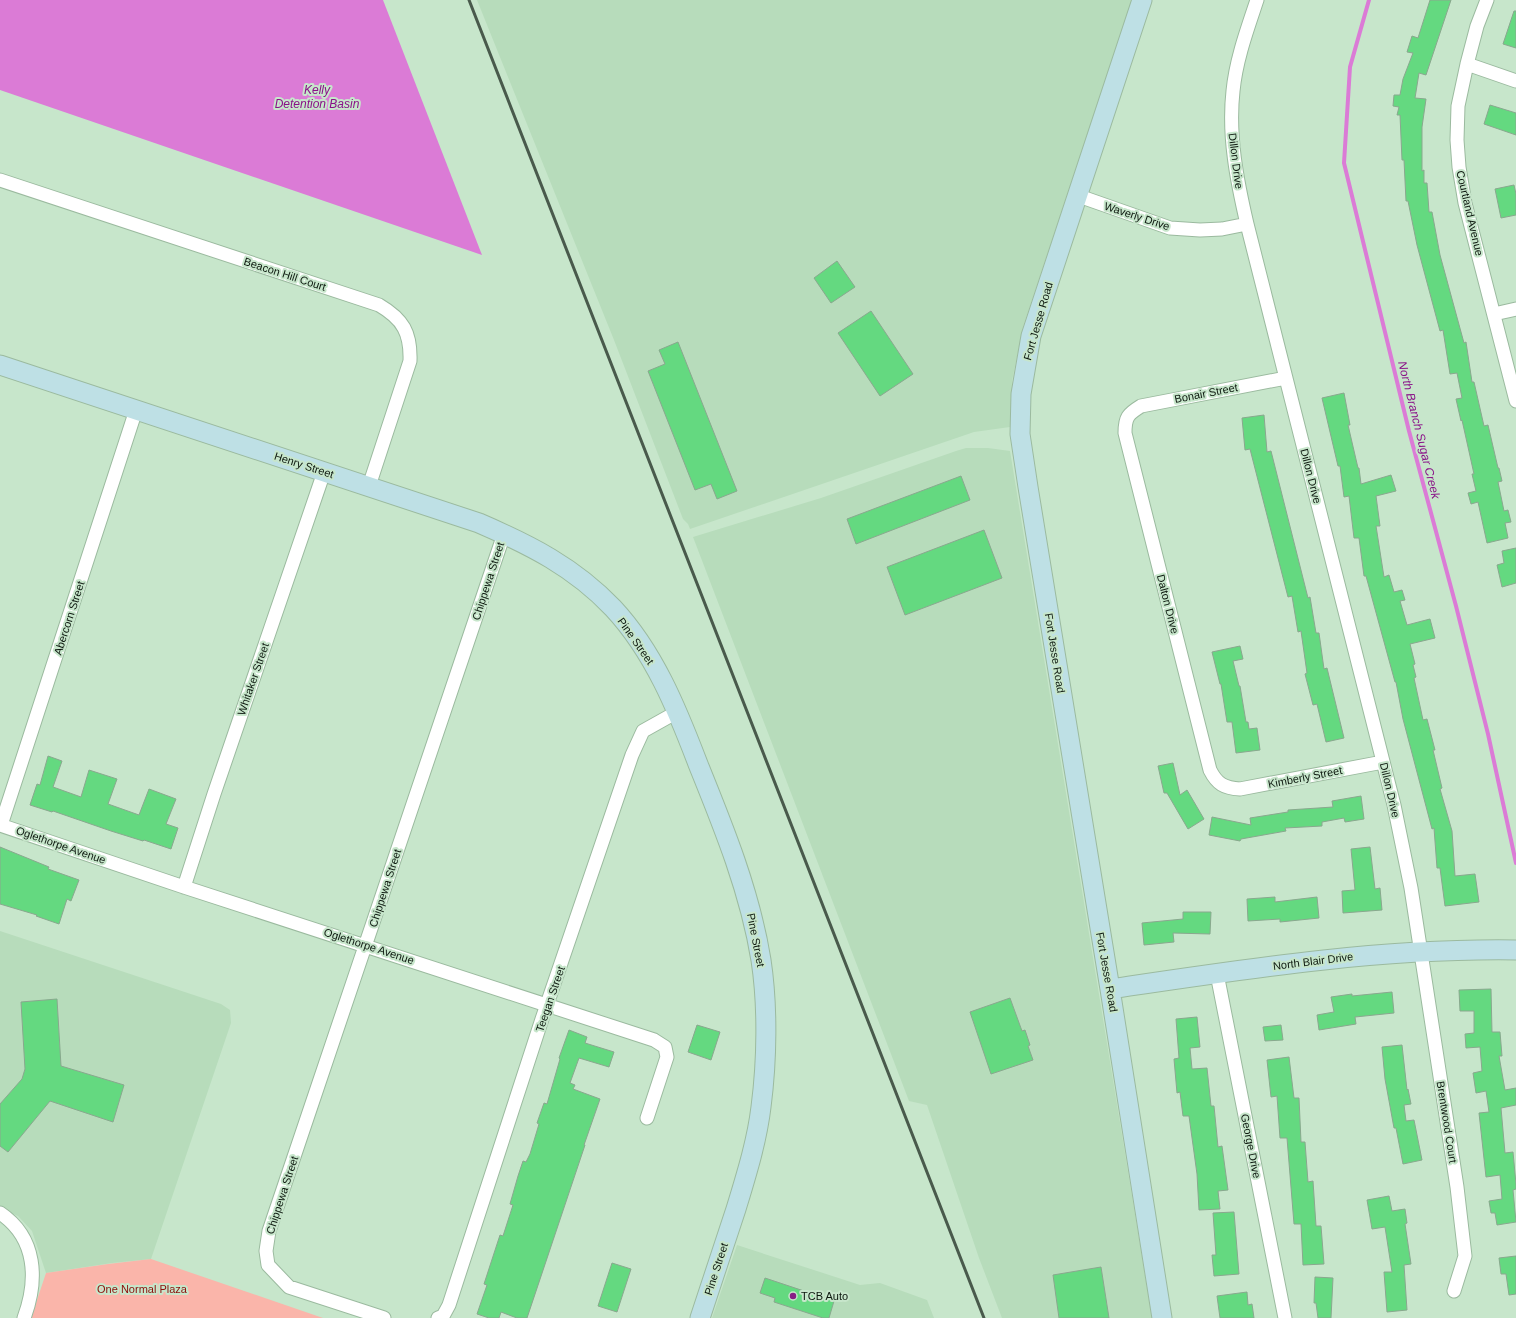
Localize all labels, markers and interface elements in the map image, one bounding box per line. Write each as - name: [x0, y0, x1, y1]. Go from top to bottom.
- water label: Kelly Detention Basin: [275, 83, 360, 111]
- street label: Dillon Drive: [1227, 132, 1245, 190]
- street label: Courtland Avenue: [1454, 169, 1486, 257]
- street label: Waverly Drive: [1103, 200, 1171, 232]
- street label: Beacon Hill Court: [242, 255, 328, 293]
- street label: Fort Jesse Road: [1021, 281, 1055, 361]
- water label: North Branch Sugar Creek: [1395, 360, 1443, 501]
- street label: Bonair Street: [1173, 381, 1239, 405]
- street label: Dillon Drive: [1298, 447, 1324, 505]
- street label: Henry Street: [273, 450, 335, 480]
- street label: Chippewa Street: [470, 540, 506, 622]
- street label: Dalton Drive: [1155, 573, 1181, 635]
- street label: Abercorn Street: [51, 580, 87, 656]
- street label: Fort Jesse Road: [1043, 612, 1067, 694]
- street label: Pine Street: [615, 615, 657, 667]
- street label: Whitaker Street: [235, 641, 271, 717]
- street label: Dillon Drive: [1378, 761, 1402, 819]
- street label: Kimberly Street: [1267, 764, 1343, 790]
- street label: Oglethorpe Avenue: [15, 824, 107, 866]
- street label: Chippewa Street: [367, 847, 403, 929]
- street label: Pine Street: [745, 912, 767, 968]
- street label: Oglethorpe Avenue: [322, 926, 416, 966]
- street label: Fort Jesse Road: [1094, 931, 1120, 1013]
- street label: North Blair Drive: [1272, 950, 1354, 972]
- street label: Teegan Street: [533, 965, 567, 1033]
- street label: Brentwood Court: [1435, 1080, 1459, 1164]
- street label: George Drive: [1239, 1113, 1263, 1179]
- street label: Chippewa Street: [264, 1154, 300, 1236]
- street label: Pine Street: [702, 1241, 730, 1297]
- park label: One Normal Plaza: [97, 1283, 188, 1295]
- place label: TCB Auto: [801, 1290, 848, 1302]
- marker: TCB Auto: [788, 1291, 798, 1301]

